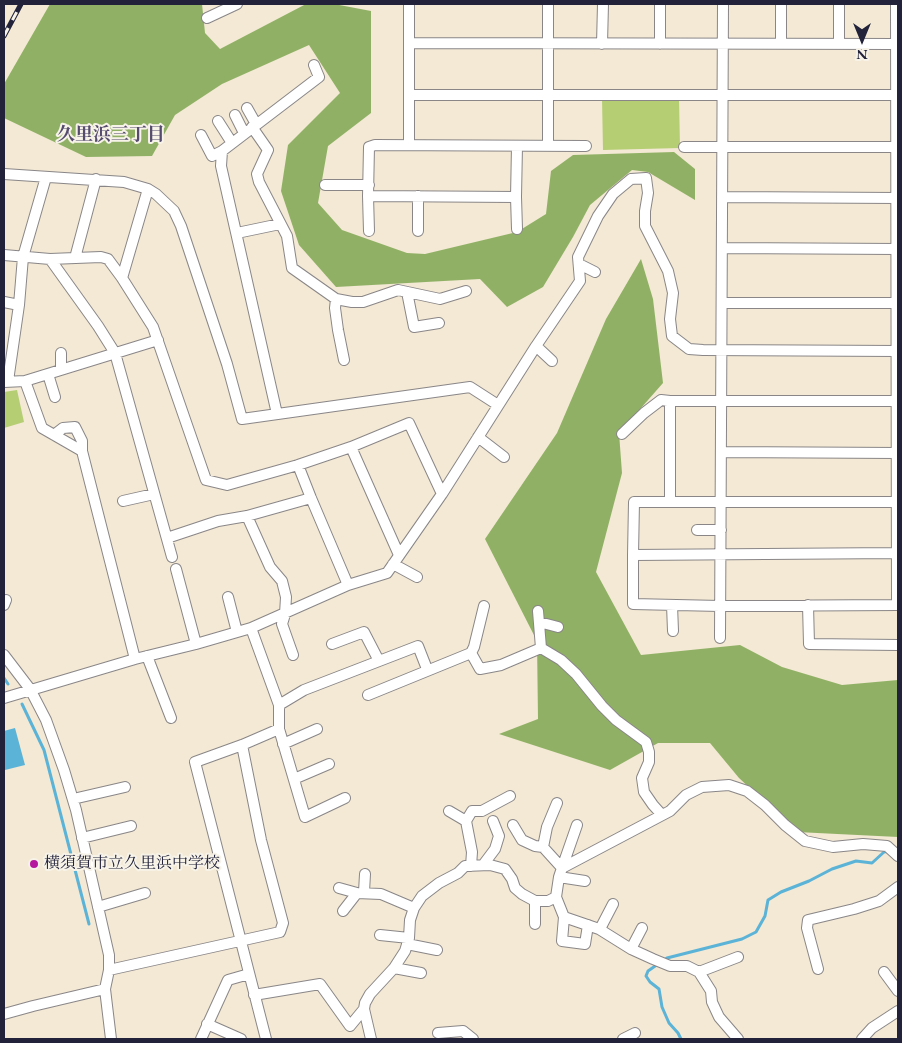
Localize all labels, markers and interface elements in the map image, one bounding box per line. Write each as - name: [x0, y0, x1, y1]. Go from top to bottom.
- north arrow: [837, 15, 887, 65]
- text: N: [856, 46, 868, 64]
- district label: 久里浜三丁目: [57, 124, 165, 146]
- place label: 横須賀市立久里浜中学校: [44, 854, 220, 874]
- marker: 横須賀市立久里浜中学校: [28, 858, 40, 870]

